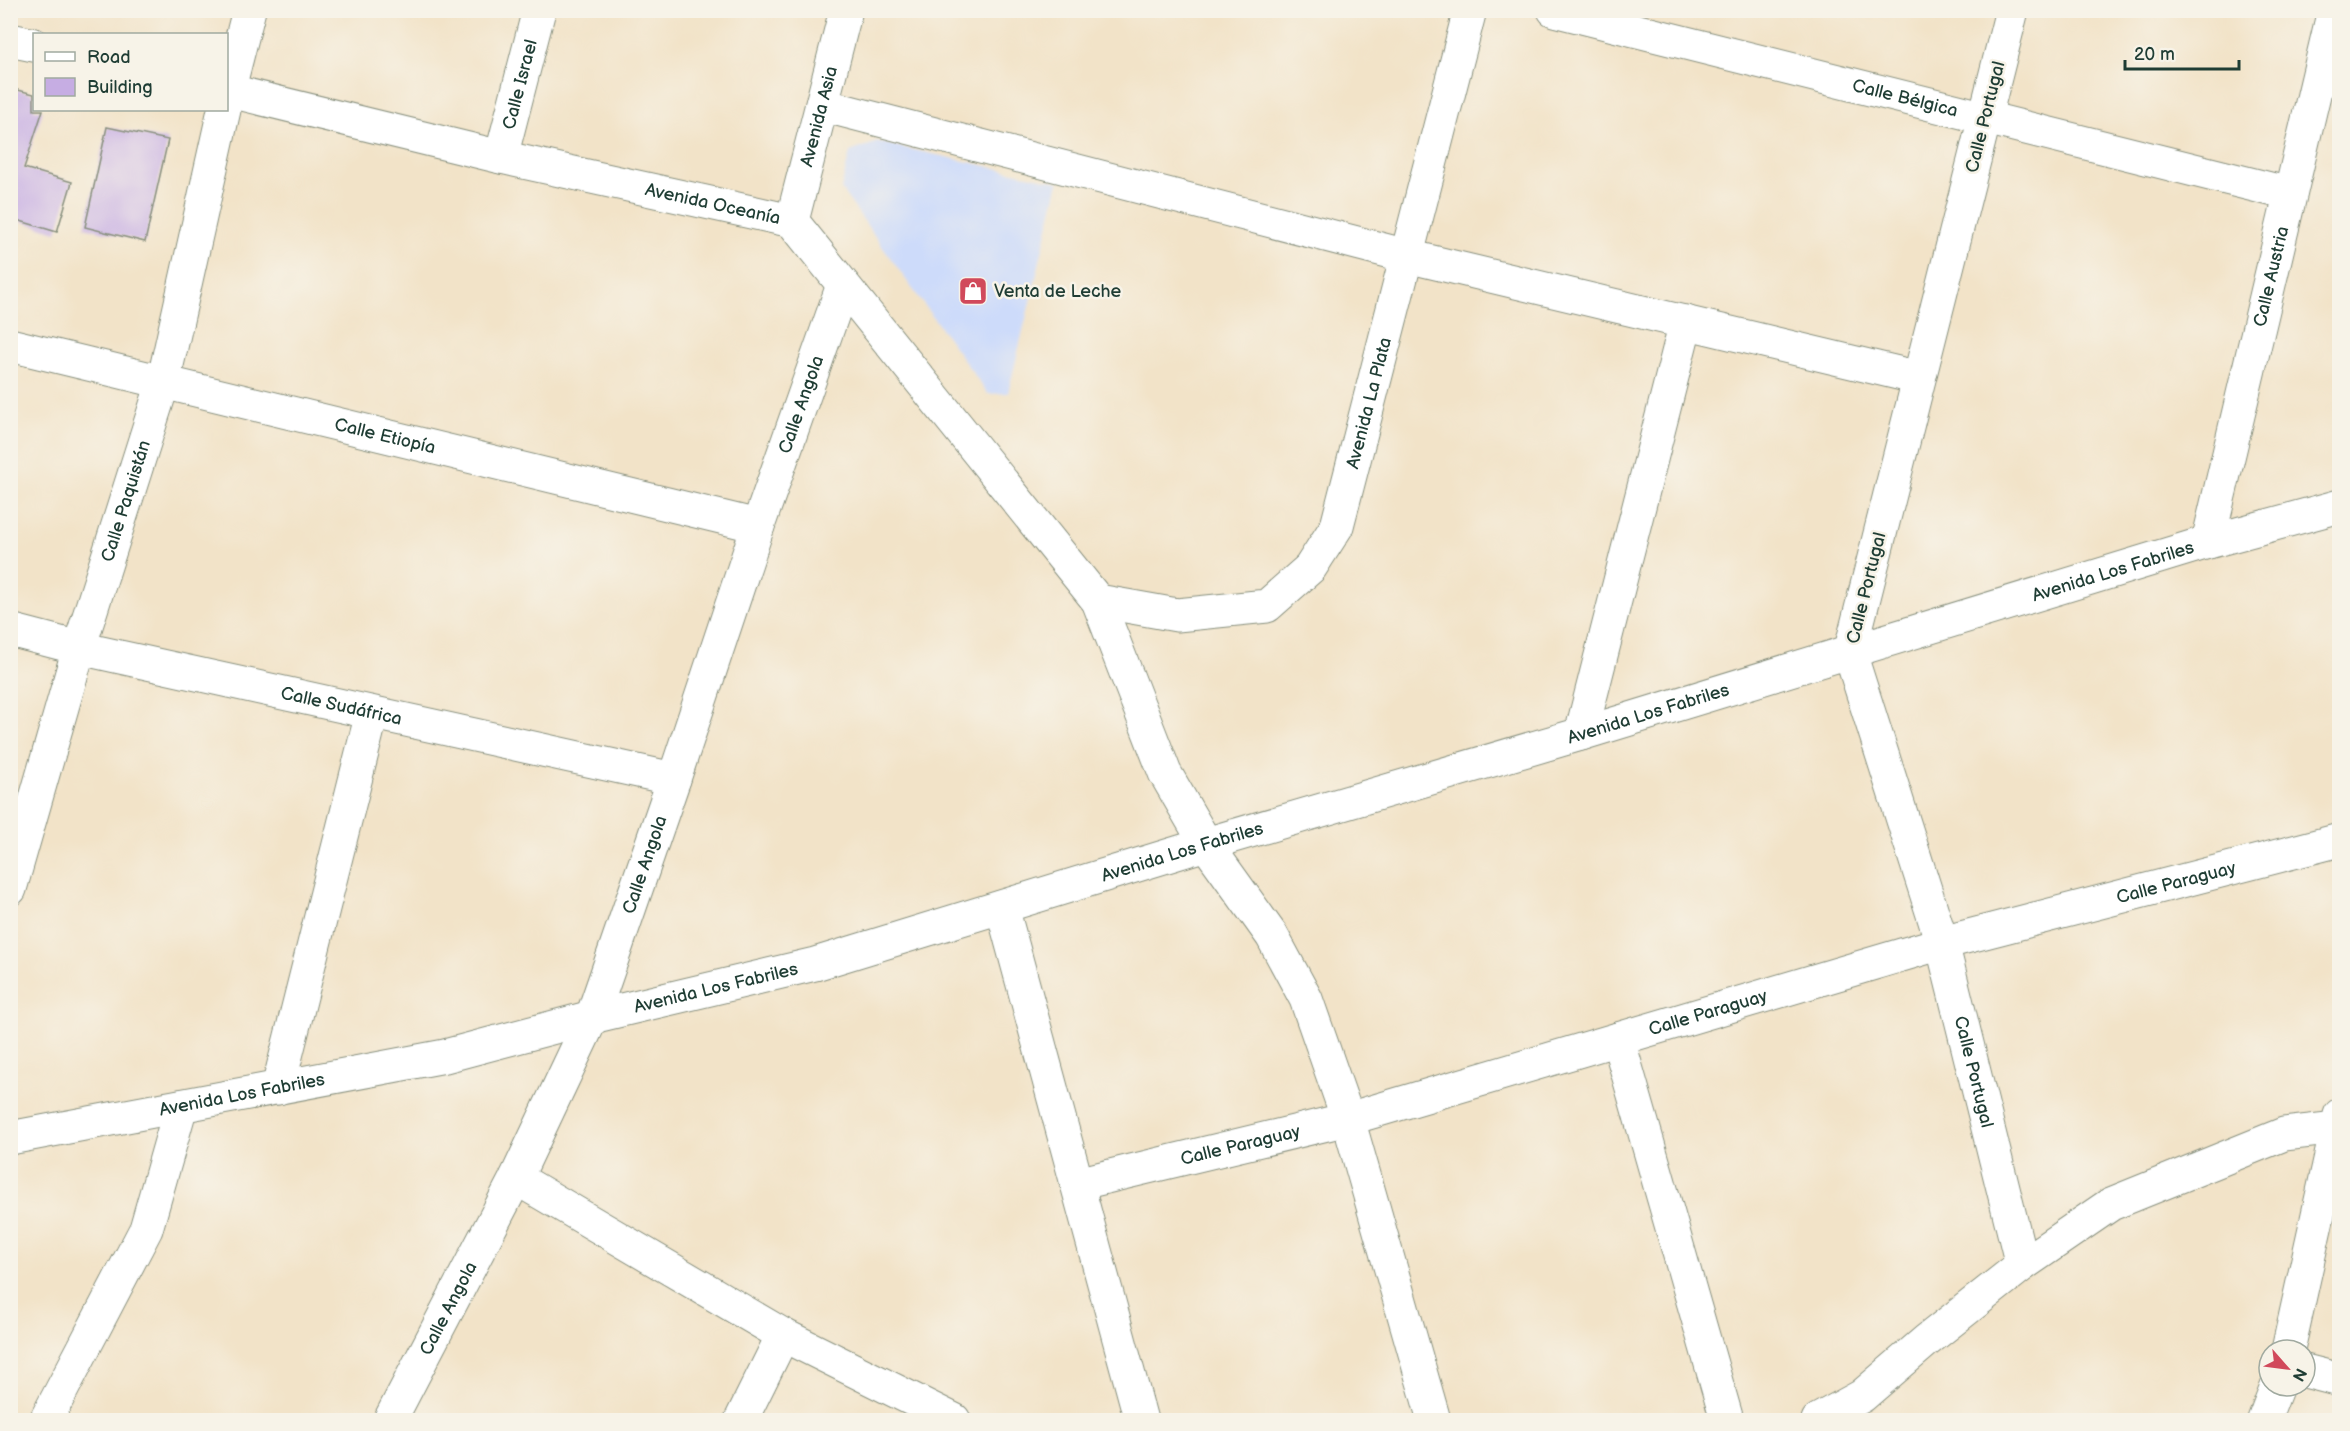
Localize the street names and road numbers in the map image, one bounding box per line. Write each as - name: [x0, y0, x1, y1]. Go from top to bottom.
- street label: Calle Israel: [499, 37, 542, 132]
- street label: Calle Portugal: [1962, 59, 2009, 175]
- street label: Avenida Asia: [796, 64, 842, 169]
- street label: Calle Bélgica: [1850, 75, 1960, 122]
- street label: Avenida Oceanía: [643, 179, 782, 229]
- street label: Calle Austria: [2249, 224, 2293, 329]
- street label: Avenida La Plata: [1342, 335, 1396, 471]
- street label: Calle Angola: [774, 353, 828, 456]
- street label: Calle Etiopía: [332, 414, 438, 459]
- street label: Calle Paquistán: [97, 438, 155, 564]
- street label: Calle Portugal: [1843, 530, 1890, 646]
- street label: Avenida Los Fabriles: [2030, 537, 2197, 606]
- street label: Avenida Los Fabriles: [1565, 679, 1732, 748]
- street label: Calle Sudáfrica: [279, 683, 404, 730]
- street label: Calle Angola: [618, 813, 672, 917]
- street label: Avenida Los Fabriles: [1099, 818, 1266, 886]
- street label: Calle Paraguay: [2114, 857, 2239, 908]
- street label: Avenida Los Fabriles: [632, 958, 800, 1018]
- street label: Calle Paraguay: [1646, 985, 1770, 1040]
- street label: Calle Portugal: [1950, 1014, 1997, 1130]
- street label: Avenida Los Fabriles: [157, 1069, 327, 1121]
- street label: Calle Paraguay: [1179, 1121, 1303, 1170]
- street label: Calle Angola: [416, 1258, 482, 1359]

